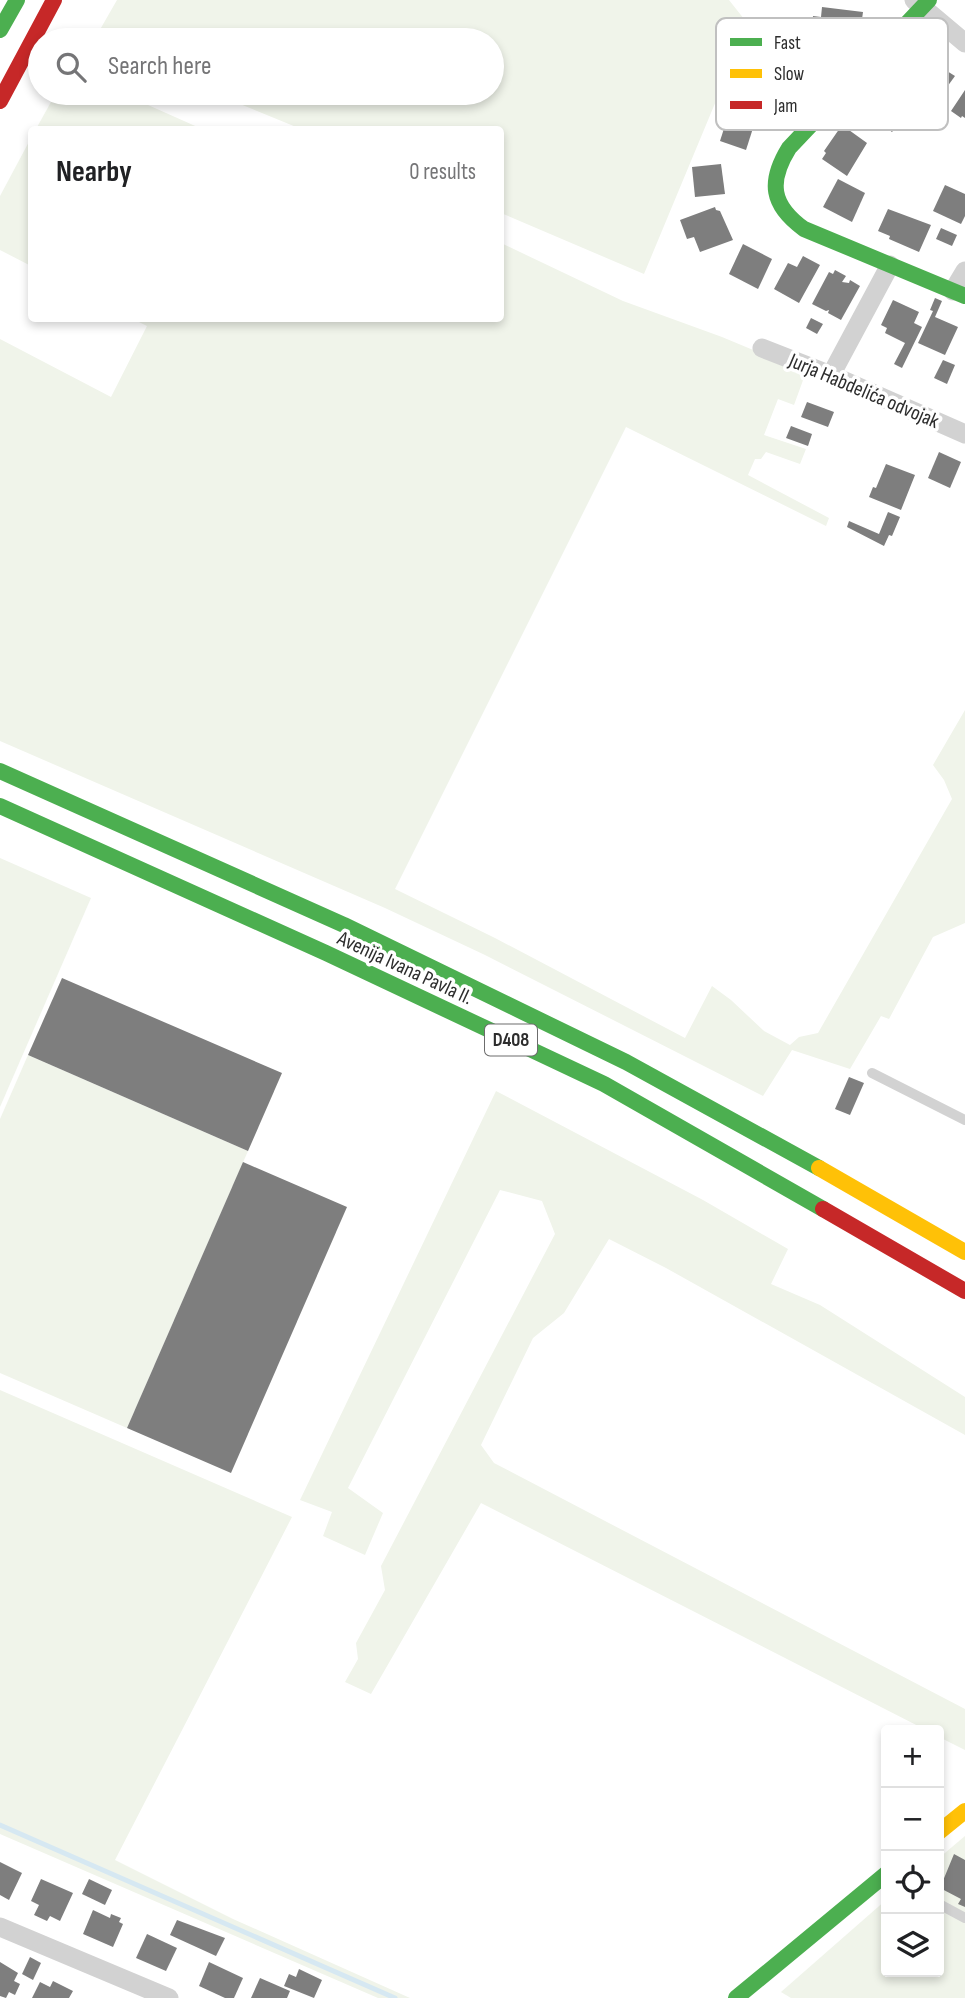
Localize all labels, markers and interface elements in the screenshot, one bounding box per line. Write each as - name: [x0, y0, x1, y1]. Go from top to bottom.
- legend: [716, 18, 948, 130]
- search box: [28, 28, 504, 105]
- text: Fast: [774, 32, 801, 55]
- icon: search: [52, 48, 90, 86]
- text: Search here: [108, 51, 211, 82]
- text: Slow: [774, 63, 804, 86]
- text: Jam: [773, 95, 797, 118]
- text: Nearby: [56, 154, 132, 190]
- text: 0 results: [409, 158, 476, 186]
- street label: Jurja Habdelića odvojak: [784, 348, 943, 434]
- street label: Avenija Ivana Pavla II.: [333, 925, 477, 1010]
- road number: D408: [485, 1024, 537, 1056]
- map controls: [881, 1725, 944, 1977]
- button: +: [881, 1725, 944, 1788]
- button: −: [881, 1788, 944, 1851]
- button: locate: [881, 1851, 944, 1914]
- button: layers: [881, 1914, 944, 1977]

